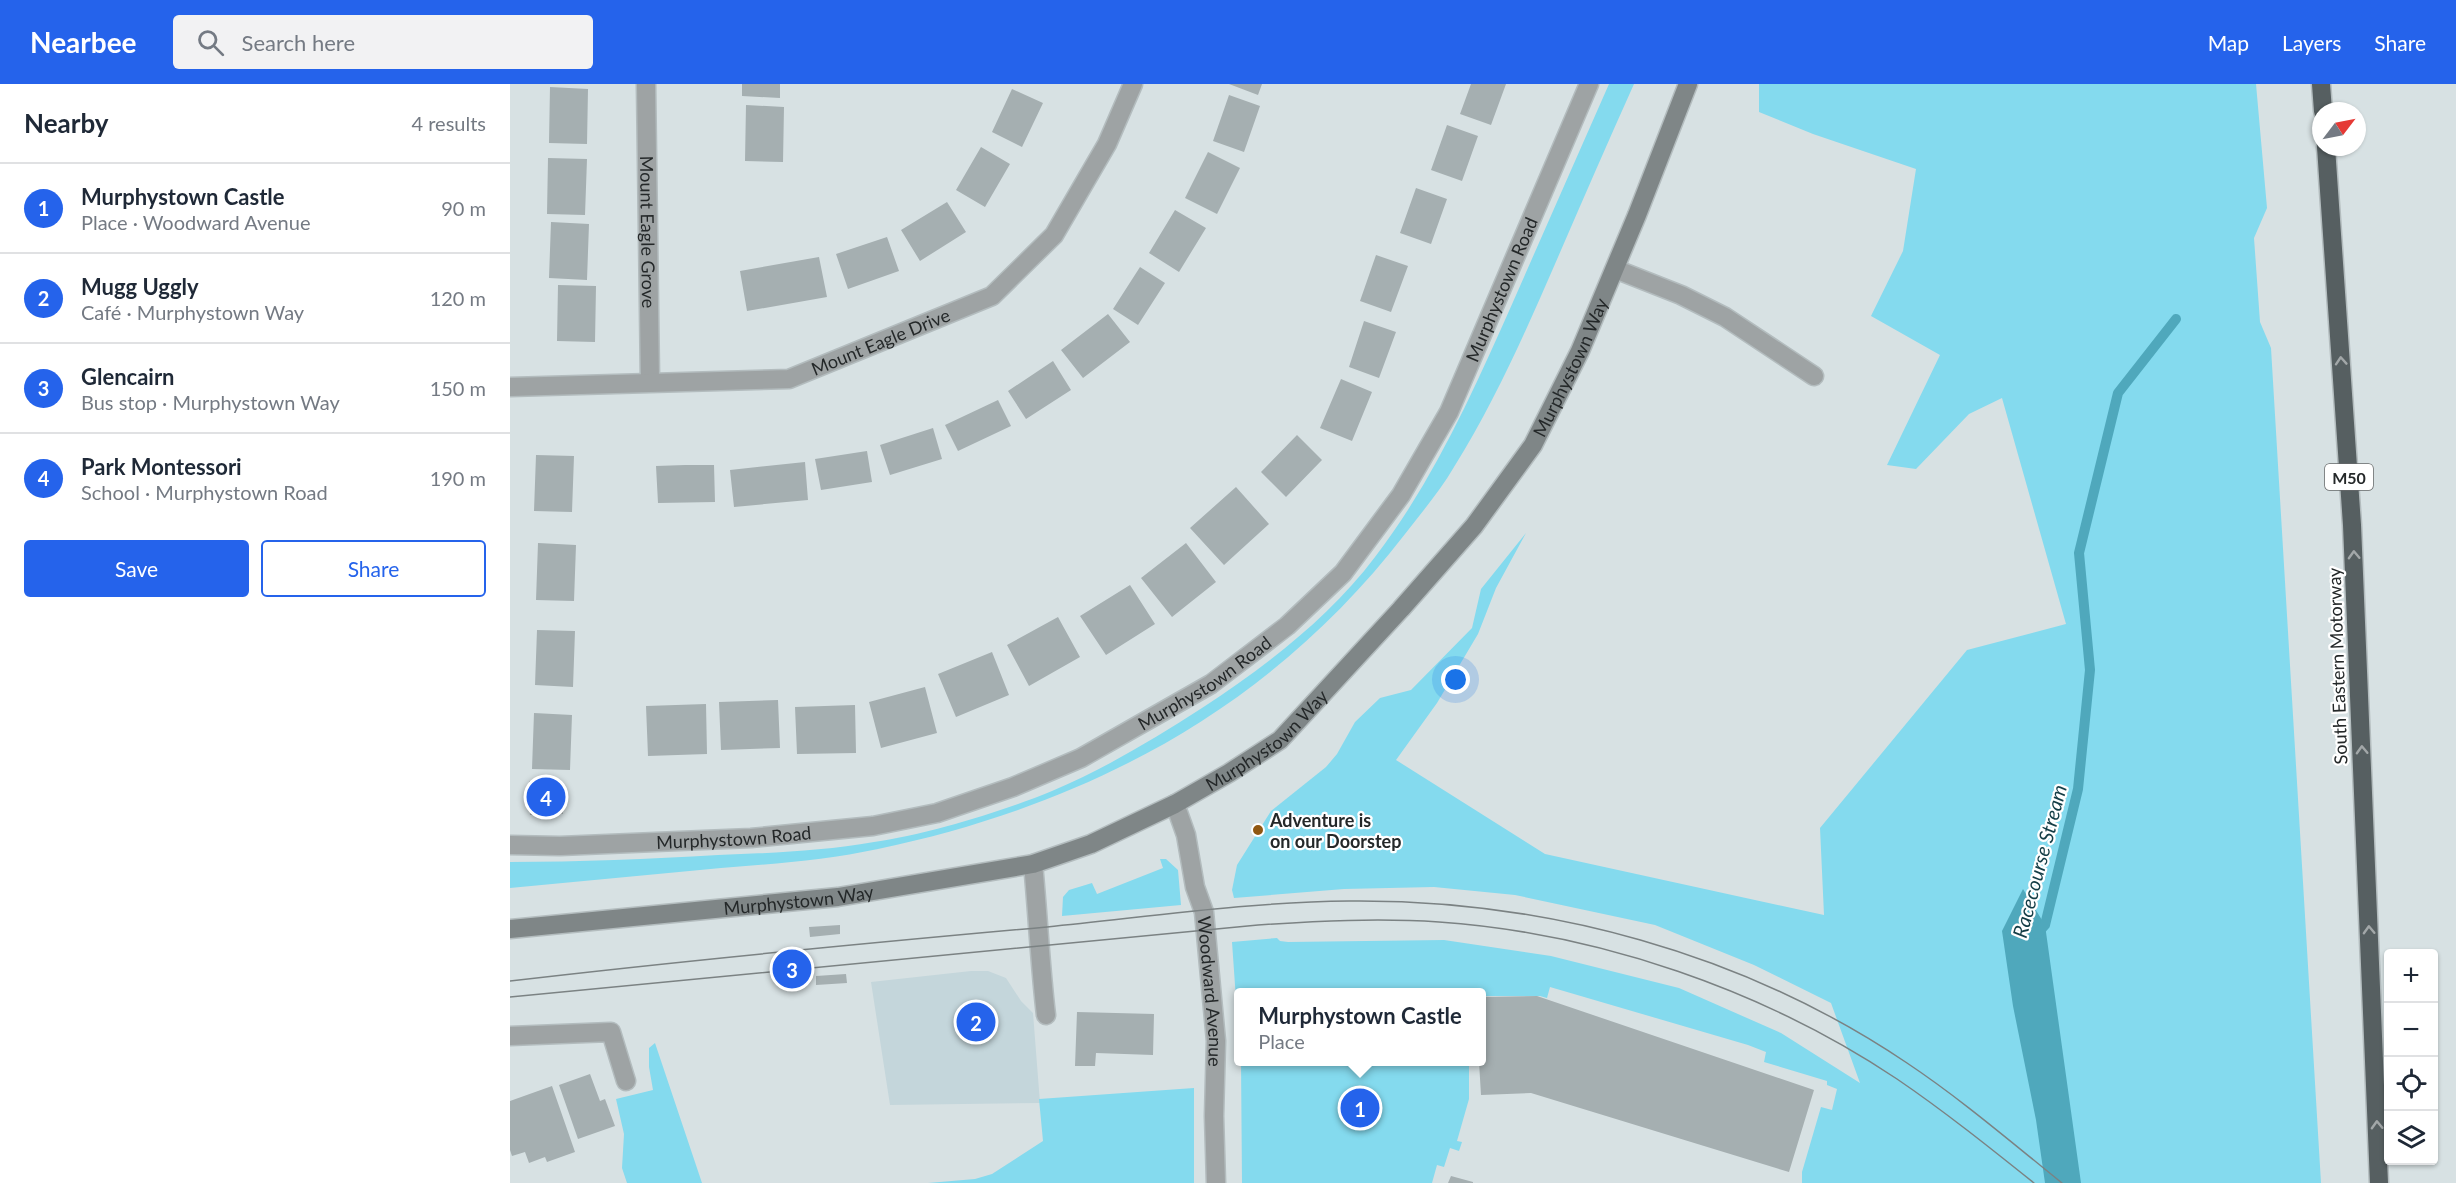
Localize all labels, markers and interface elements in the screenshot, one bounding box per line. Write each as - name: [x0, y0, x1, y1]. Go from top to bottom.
- search box: [173, 15, 593, 69]
- text: Nearbee: [30, 25, 137, 59]
- icon: search: [194, 26, 227, 59]
- text: Search here: [242, 29, 355, 56]
- text: Map: [2208, 30, 2249, 55]
- text: Layers: [2282, 30, 2341, 55]
- text: Share: [2374, 30, 2426, 55]
- north arrow: [2312, 102, 2366, 156]
- text: Nearby: [24, 107, 109, 139]
- text: 4 results: [411, 111, 486, 135]
- street label: Mount Eagle Grove: [636, 156, 660, 308]
- text: Murphystown Castle: [81, 183, 285, 210]
- text: 1: [38, 196, 49, 220]
- text: 90 m: [441, 196, 486, 220]
- text: Place · Woodward Avenue: [81, 210, 310, 234]
- street label: Murphystown Road: [1461, 214, 1542, 365]
- text: Mugg Uggly: [81, 273, 199, 300]
- text: 2: [38, 286, 49, 310]
- text: 120 m: [430, 286, 486, 310]
- street label: Murphystown Way: [1528, 294, 1612, 440]
- text: Café · Murphystown Way: [81, 300, 304, 324]
- street label: Mount Eagle Drive: [808, 303, 953, 380]
- one-way arrow: [2335, 356, 2348, 365]
- text: Glencairn: [81, 363, 175, 390]
- text: 3: [38, 376, 49, 400]
- text: 150 m: [430, 376, 486, 400]
- text: Bus stop · Murphystown Way: [81, 390, 340, 414]
- text: Park Montessori: [81, 453, 242, 480]
- road number: M50: [2325, 464, 2373, 490]
- text: 4: [38, 466, 49, 490]
- text: 190 m: [430, 466, 486, 490]
- text: School · Murphystown Road: [81, 480, 328, 504]
- button: Save: [24, 540, 249, 597]
- button: Share: [261, 540, 486, 597]
- one-way arrow: [2347, 551, 2360, 560]
- street label: South Eastern Motorway: [2323, 567, 2351, 765]
- street label: Murphystown Road: [1134, 631, 1275, 734]
- your location: [1441, 665, 1470, 694]
- street label: Murphystown Way: [1202, 685, 1332, 795]
- one-way arrow: [2356, 745, 2368, 754]
- pin: 4: [526, 774, 566, 820]
- water label: Racecourse Stream: [2007, 782, 2071, 940]
- place label: Adventure is on our Doorstep: [1269, 809, 1401, 852]
- street label: Murphystown Road: [656, 821, 812, 853]
- marker: Adventure is on our Doorstep: [1251, 823, 1265, 837]
- street label: Murphystown Way: [723, 880, 876, 919]
- street label: Woodward Avenue: [1193, 915, 1227, 1067]
- one-way arrow: [2363, 925, 2376, 934]
- pin: 3: [772, 946, 812, 992]
- map controls: [2384, 949, 2438, 1165]
- button: +: [2384, 949, 2438, 1003]
- popup: [1234, 988, 1486, 1066]
- pin: 2: [956, 1000, 996, 1044]
- text: Murphystown Castle: [1258, 1002, 1462, 1029]
- button: −: [2384, 1003, 2438, 1057]
- text: Place: [1258, 1029, 1305, 1053]
- button: locate: [2384, 1057, 2438, 1111]
- pin: 1: [1340, 1086, 1380, 1130]
- button: layers: [2384, 1111, 2438, 1165]
- one-way arrow: [2371, 1120, 2384, 1129]

